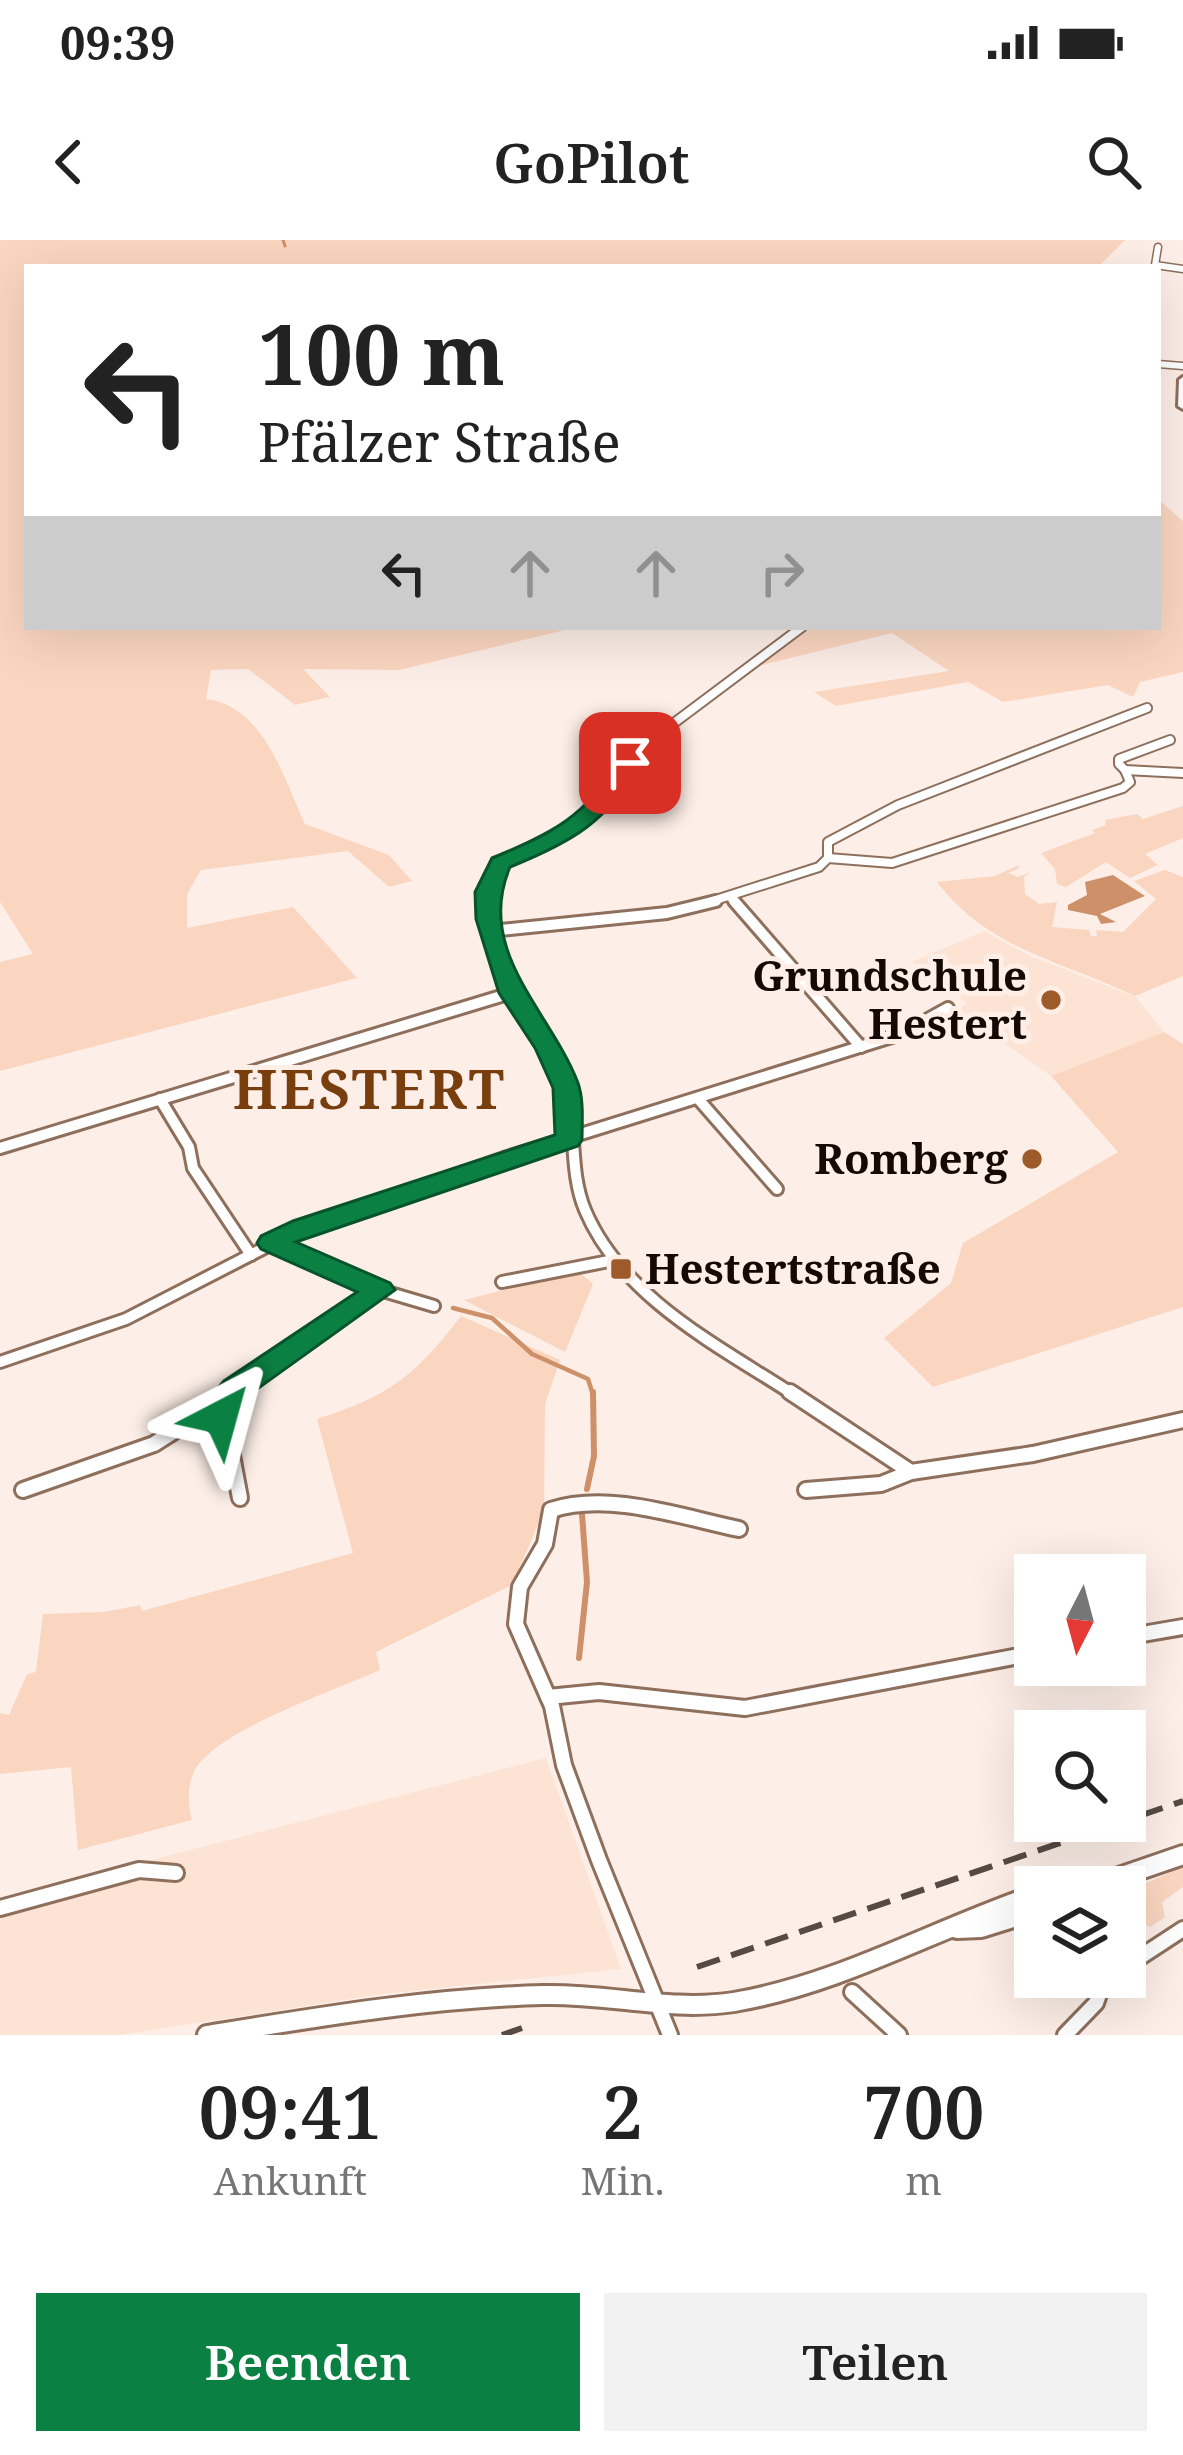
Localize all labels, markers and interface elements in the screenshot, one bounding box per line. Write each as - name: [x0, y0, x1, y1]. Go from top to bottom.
- text: 09:39: [60, 12, 175, 73]
- text: GoPilot: [493, 125, 690, 199]
- icon: back: [36, 129, 102, 195]
- icon: search: [1081, 129, 1147, 195]
- text: 100 m: [258, 295, 505, 410]
- icon: left: [60, 312, 216, 468]
- text: Pfälzer Straße: [258, 404, 621, 478]
- icon: left: [371, 540, 437, 606]
- icon: ahead: [497, 540, 563, 606]
- icon: ahead: [623, 540, 689, 606]
- icon: right: [749, 540, 815, 606]
- pin: [579, 712, 681, 814]
- icon: arrive: [597, 730, 663, 796]
- place label: Grundschule Hestert: [752, 946, 1027, 1051]
- marker: Grundschule Hestert: [1038, 987, 1064, 1013]
- district label: HESTERT: [233, 1051, 507, 1125]
- place label: Romberg: [814, 1129, 1008, 1186]
- marker: Romberg: [1019, 1146, 1045, 1172]
- place label: Hestertstraße: [645, 1239, 941, 1296]
- marker: Hestertstraße: [608, 1256, 634, 1282]
- position arrow: [158, 1354, 284, 1480]
- north arrow: [1014, 1554, 1146, 1686]
- map controls: [1014, 1554, 1146, 1998]
- button: search: [1014, 1710, 1146, 1842]
- button: layers: [1014, 1866, 1146, 1998]
- text: 09:41: [198, 2062, 382, 2160]
- text: 2: [602, 2062, 643, 2160]
- text: 700: [863, 2062, 985, 2160]
- text: Ankunft: [213, 2153, 367, 2206]
- text: Min.: [580, 2153, 664, 2206]
- text: m: [905, 2153, 942, 2206]
- button: Beenden: [36, 2293, 580, 2431]
- button: Teilen: [604, 2293, 1147, 2431]

